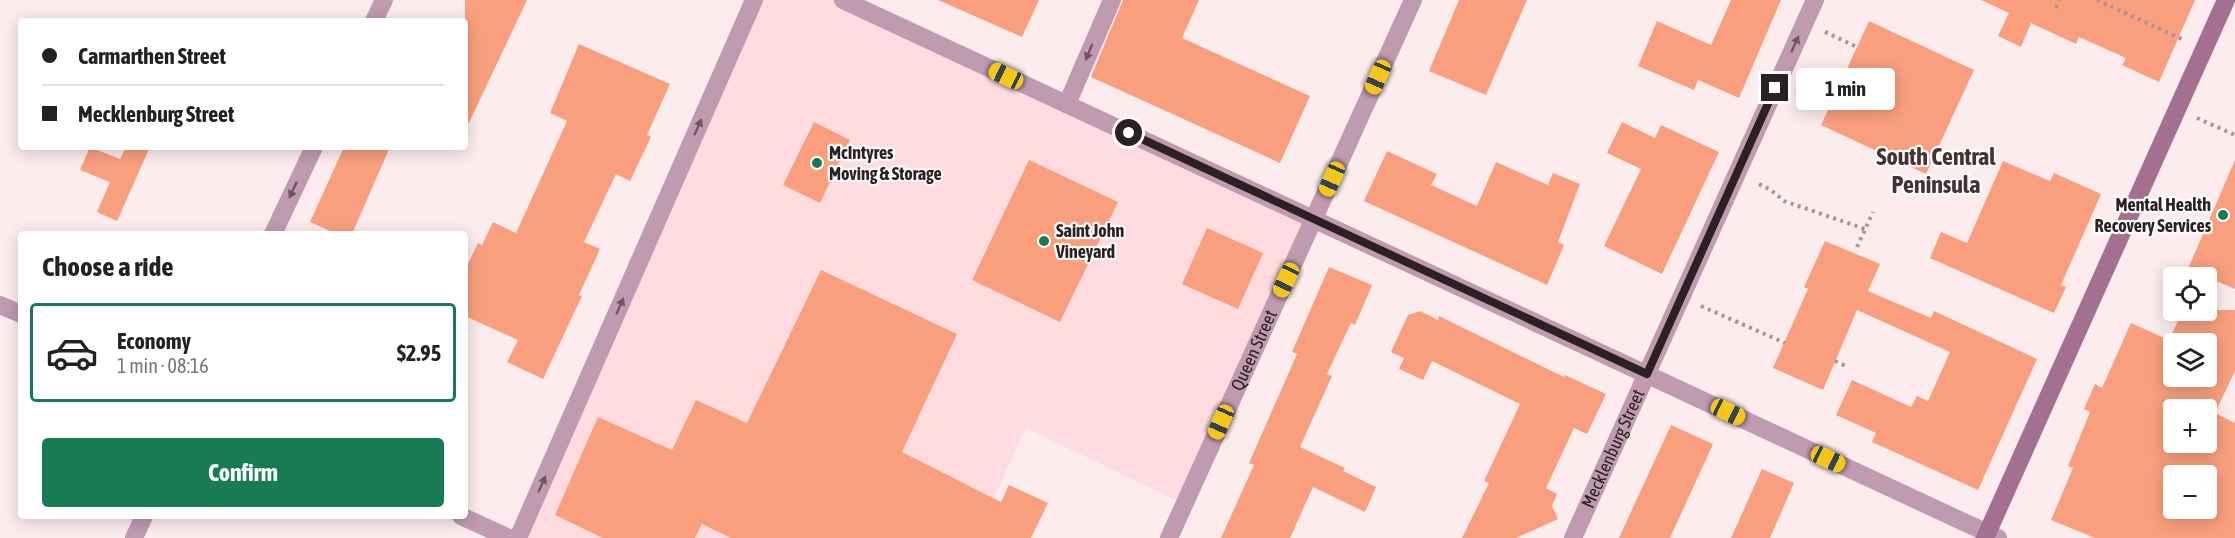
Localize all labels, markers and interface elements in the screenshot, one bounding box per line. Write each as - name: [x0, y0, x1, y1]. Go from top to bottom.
- one-way arrow: [1791, 36, 1800, 53]
- text: Carmarthen Street: [78, 43, 226, 69]
- one-way arrow: [1084, 44, 1094, 62]
- car: [1362, 57, 1394, 97]
- car: [986, 60, 1026, 92]
- callout: 1 min: [1796, 67, 1895, 109]
- route end: [1761, 74, 1788, 101]
- text: 1 min: [1825, 77, 1866, 100]
- text: Mecklenburg Street: [78, 101, 234, 127]
- one-way arrow: [693, 118, 703, 136]
- route start: [1115, 119, 1142, 146]
- place label: McIntyres Moving & Storage: [829, 142, 942, 184]
- district label: South Central Peninsula: [1876, 143, 1996, 198]
- marker: McIntyres Moving & Storage: [810, 156, 824, 170]
- car: [1316, 159, 1348, 199]
- one-way arrow: [289, 182, 298, 199]
- place label: Mental Health Recovery Services: [2095, 194, 2212, 236]
- marker: Mental Health Recovery Services: [2216, 208, 2230, 222]
- place label: Saint John Vineyard: [1055, 220, 1124, 262]
- marker: Saint John Vineyard: [1037, 234, 1051, 248]
- text: Choose a ride: [42, 251, 174, 282]
- car: [1270, 260, 1302, 300]
- map controls: [2163, 267, 2217, 519]
- button: locate: [2163, 267, 2217, 321]
- one-way arrow: [615, 296, 625, 314]
- street label: Queen Street: [1226, 307, 1281, 394]
- icon: car: [45, 326, 99, 380]
- text: Economy: [117, 328, 191, 354]
- button: layers: [2163, 333, 2217, 387]
- text: $2.95: [397, 340, 441, 366]
- text: 1 min · 08:16: [117, 354, 209, 377]
- street label: Mecklenburg Street: [1577, 386, 1649, 511]
- car: [1708, 396, 1748, 428]
- button: +: [2163, 399, 2217, 453]
- car: [1205, 402, 1237, 442]
- button: Confirm: [42, 438, 444, 507]
- car: [1808, 443, 1848, 475]
- button: −: [2163, 465, 2217, 519]
- one-way arrow: [537, 475, 547, 493]

